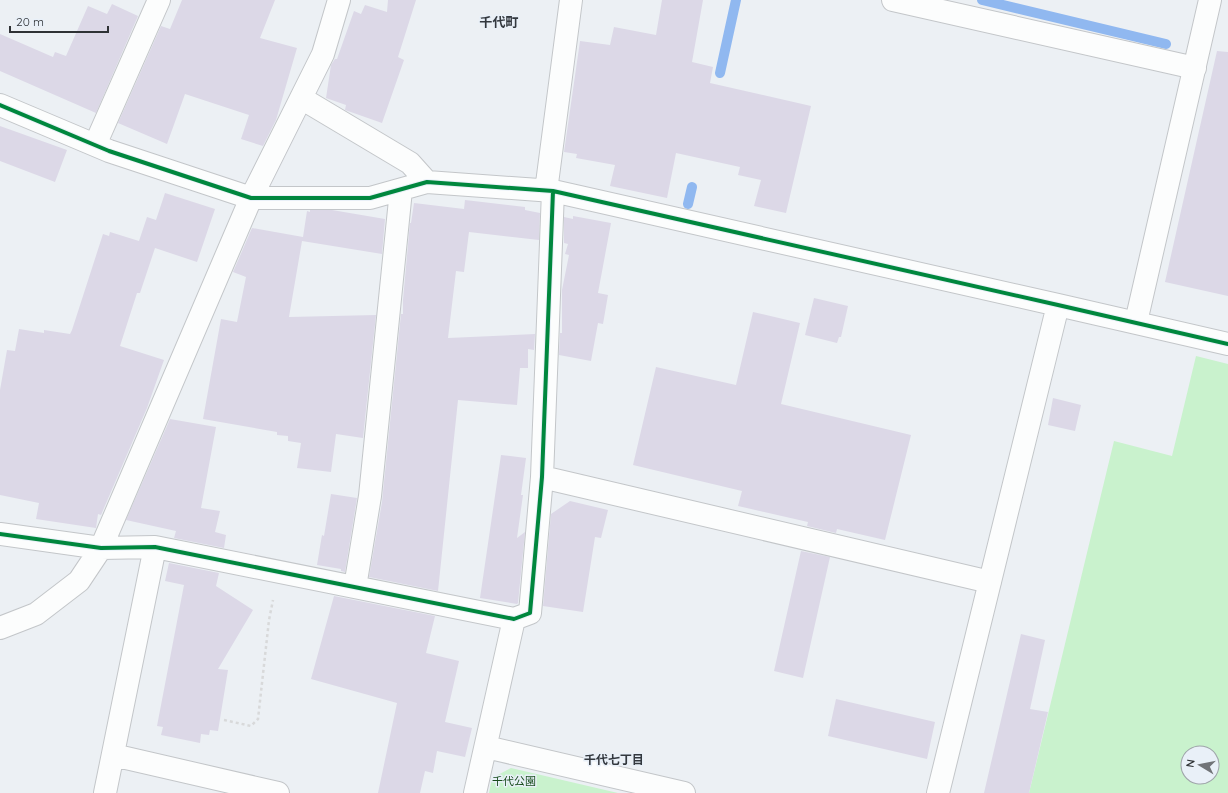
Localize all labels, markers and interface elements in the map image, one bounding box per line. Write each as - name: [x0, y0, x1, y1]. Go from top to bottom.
- scale bar: [10, 8, 108, 34]
- text: 20 m: [16, 14, 44, 29]
- district label: 千代町: [479, 14, 519, 30]
- north arrow: [1180, 745, 1220, 785]
- district label: 千代七丁目: [584, 752, 644, 767]
- text: N: [1183, 758, 1198, 768]
- park label: 千代公園: [492, 774, 536, 788]

